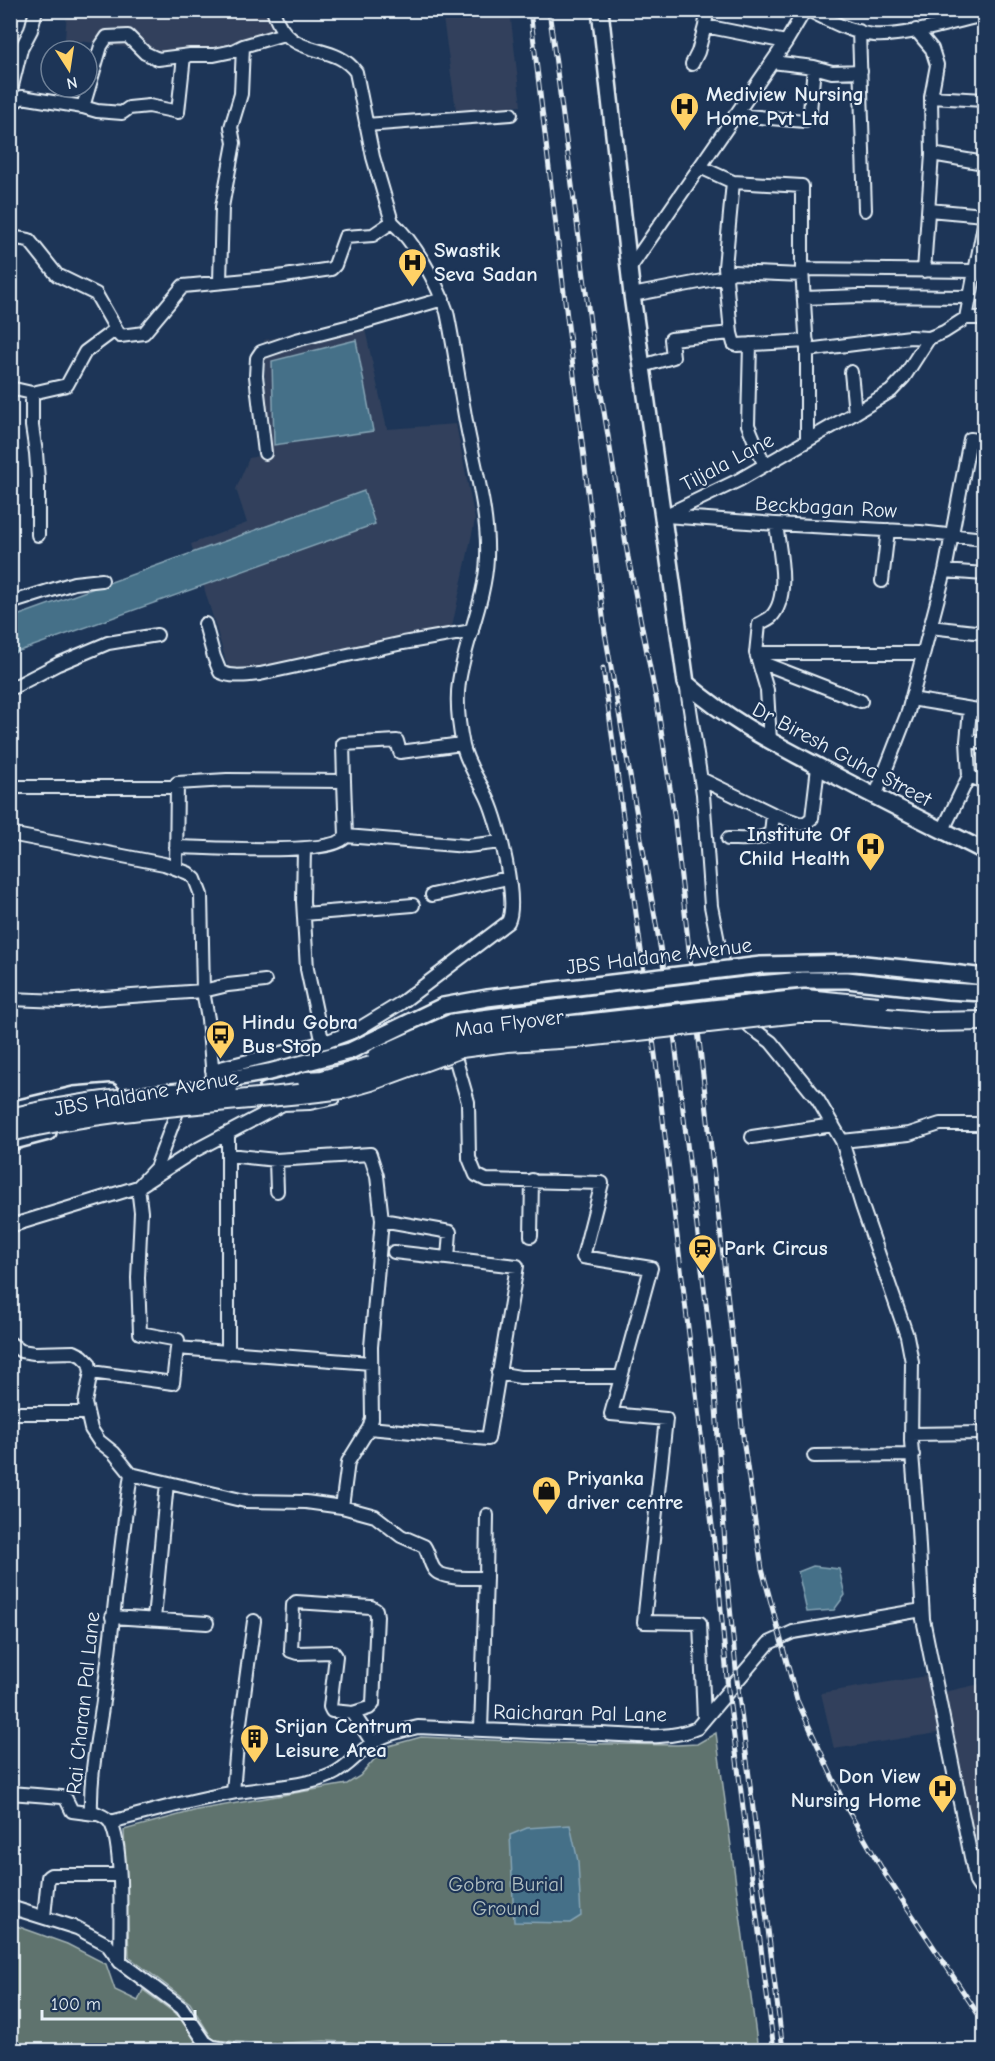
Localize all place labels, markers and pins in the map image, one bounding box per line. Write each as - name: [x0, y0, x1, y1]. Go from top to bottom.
- place label: Mediview Nursing Home Pvt Ltd: [706, 82, 864, 130]
- hospital icon: Mediview Nursing Home Pvt Ltd: [669, 90, 701, 132]
- place label: Swastik Seva Sadan: [434, 238, 538, 286]
- hospital icon: Swastik Seva Sadan: [397, 246, 429, 288]
- place label: Institute Of Child Health: [739, 822, 851, 870]
- hospital icon: Institute Of Child Health: [855, 830, 887, 872]
- place label: Hindu Gobra Bus Stop: [242, 1010, 358, 1058]
- bus stop icon: Hindu Gobra Bus Stop: [205, 1018, 237, 1060]
- station icon: Park Circus: [687, 1232, 719, 1274]
- place label: Park Circus: [724, 1236, 828, 1260]
- place label: Priyanka driver centre: [567, 1466, 683, 1514]
- shop icon: Priyanka driver centre: [530, 1474, 562, 1516]
- place label: Srijan Centrum Leisure Area: [275, 1714, 412, 1762]
- building icon: Srijan Centrum Leisure Area: [238, 1722, 270, 1764]
- place label: Don View Nursing Home: [791, 1764, 921, 1812]
- hospital icon: Don View Nursing Home: [926, 1772, 958, 1814]

